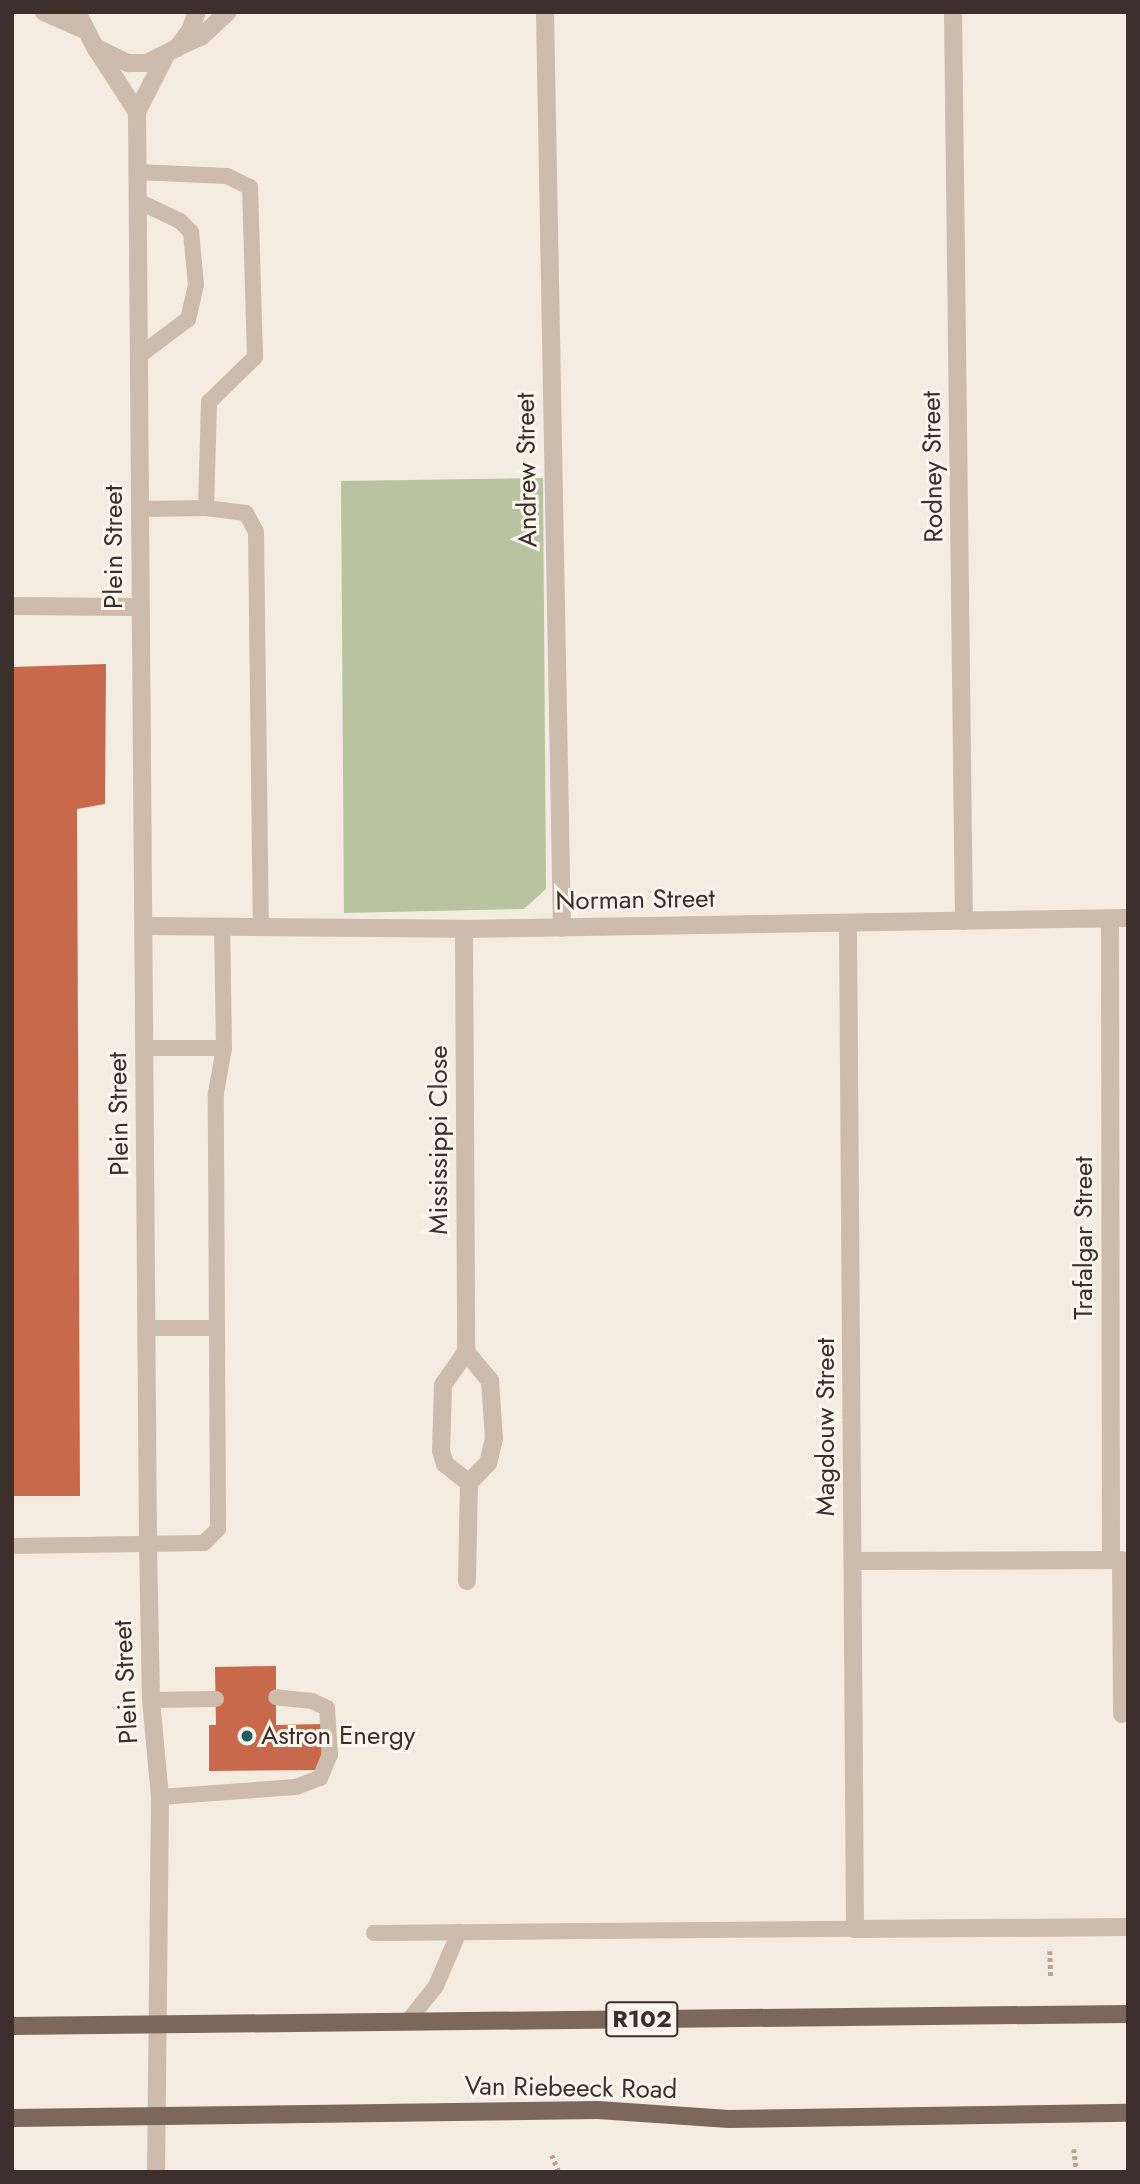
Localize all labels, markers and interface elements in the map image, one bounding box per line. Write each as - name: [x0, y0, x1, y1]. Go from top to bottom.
- street label: Rodney Street: [916, 391, 950, 543]
- street label: Andrew Street: [510, 392, 544, 548]
- street label: Plein Street: [98, 485, 130, 609]
- street label: Norman Street: [555, 883, 715, 917]
- street label: Mississippi Close: [423, 1045, 455, 1235]
- street label: Plein Street: [102, 1052, 136, 1176]
- street label: Trafalgar Street: [1068, 1156, 1100, 1320]
- street label: Magdouw Street: [810, 1338, 842, 1516]
- street label: Plein Street: [107, 1619, 145, 1745]
- place label: Astron Energy: [261, 1720, 415, 1752]
- marker: Astron Energy: [239, 1728, 255, 1744]
- road number: R102: [605, 1998, 679, 2040]
- street label: Van Riebeeck Road: [464, 2071, 678, 2105]

